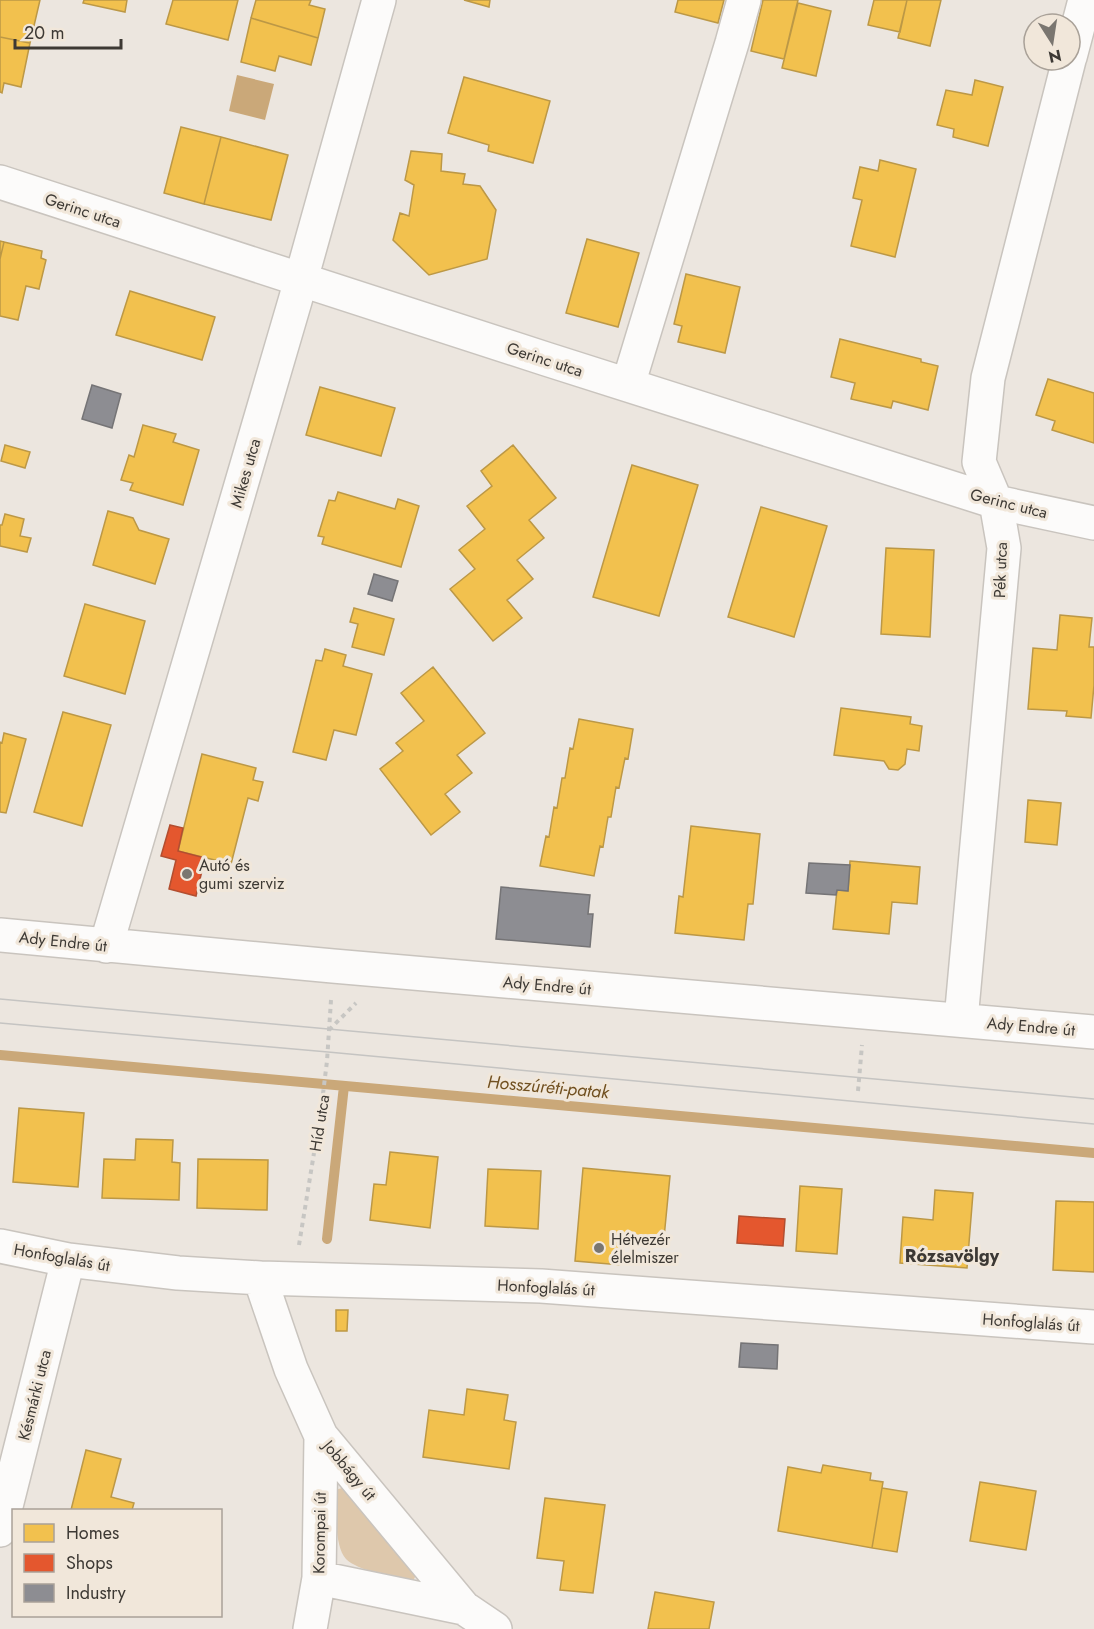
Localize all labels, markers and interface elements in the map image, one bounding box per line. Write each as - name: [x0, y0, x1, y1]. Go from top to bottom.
- scale bar: [15, 12, 122, 50]
- north arrow: [1022, 12, 1082, 72]
- text: 20 m: [24, 20, 64, 46]
- text: N: [1046, 44, 1064, 69]
- street label: Gerinc utca: [42, 187, 124, 234]
- street label: Gerinc utca: [504, 336, 586, 383]
- street label: Mikes utca: [225, 436, 266, 510]
- street label: Gerinc utca: [968, 483, 1050, 524]
- street label: Pék utca: [988, 542, 1013, 598]
- place label: Autó és gumi szerviz: [199, 854, 285, 895]
- marker: Autó és gumi szerviz: [180, 867, 194, 881]
- street label: Ady Endre út: [18, 925, 108, 958]
- street label: Ady Endre út: [502, 970, 592, 1001]
- street label: Ady Endre út: [986, 1011, 1076, 1042]
- water label: Hosszúréti-patak: [486, 1069, 611, 1105]
- street label: Híd utca: [304, 1093, 335, 1153]
- place label: Hétvezér élelmiszer: [611, 1228, 679, 1269]
- street label: Honfoglalás út: [12, 1238, 112, 1277]
- marker: Hétvezér élelmiszer: [592, 1241, 606, 1255]
- district label: Rózsavölgy: [905, 1243, 1000, 1269]
- street label: Honfoglalás út: [497, 1273, 595, 1302]
- street label: Honfoglalás út: [982, 1308, 1080, 1337]
- street label: Késmárki utca: [12, 1347, 57, 1443]
- street label: Jobbágy út: [316, 1434, 382, 1505]
- street label: Korompai út: [307, 1492, 332, 1574]
- legend: [12, 1509, 222, 1617]
- text: Homes: [66, 1520, 119, 1546]
- text: Shops: [66, 1550, 113, 1576]
- text: Industry: [66, 1580, 126, 1606]

